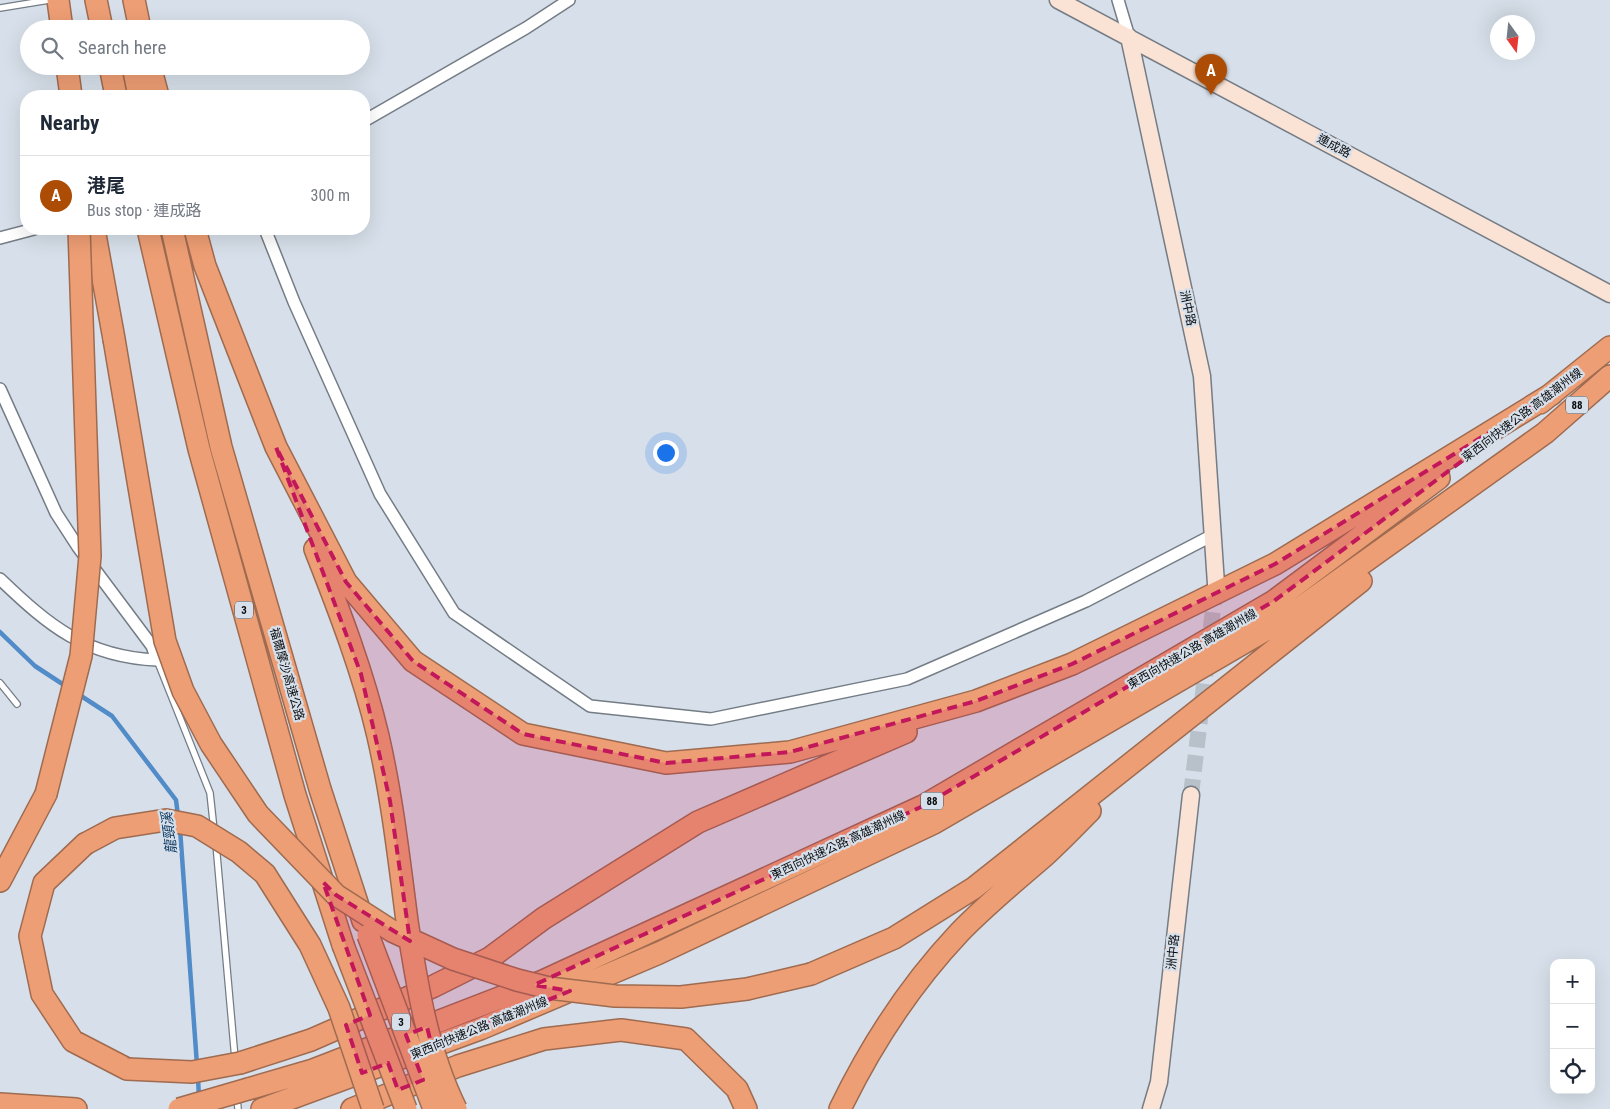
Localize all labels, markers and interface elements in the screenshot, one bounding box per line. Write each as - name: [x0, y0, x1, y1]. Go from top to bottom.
- north arrow: [1490, 15, 1535, 60]
- search box: [20, 20, 370, 75]
- icon: search: [38, 34, 66, 62]
- text: Search here: [78, 36, 166, 59]
- pin: A: [1195, 54, 1227, 95]
- text: Nearby: [40, 111, 99, 135]
- street label: 連成路: [1315, 131, 1353, 161]
- text: 港尾: [87, 174, 125, 197]
- text: A: [51, 186, 61, 205]
- text: 300 m: [311, 186, 350, 205]
- text: Bus stop · 連成路: [87, 201, 201, 220]
- street label: 洲中路: [1177, 289, 1199, 327]
- street label: 東西向快速公路 高雄潮州線: [1459, 365, 1585, 465]
- road number: 88: [1566, 396, 1588, 414]
- your location: [653, 440, 679, 466]
- road number: 3: [235, 602, 253, 618]
- street label: 東西向快速公路 高雄潮州線: [1125, 606, 1259, 692]
- street label: 福爾摩沙高速公路: [267, 626, 307, 722]
- road number: 88: [921, 792, 943, 809]
- street label: 東西向快速公路 高雄潮州線: [769, 808, 907, 882]
- water label: 龍頸溪: [158, 809, 179, 855]
- street label: 洲中路: [1164, 933, 1182, 971]
- map controls: [1550, 959, 1595, 1094]
- button: +: [1550, 959, 1595, 1004]
- street label: 東西向快速公路 高雄潮州線: [408, 994, 550, 1062]
- button: −: [1550, 1004, 1595, 1049]
- road number: 3: [392, 1014, 410, 1030]
- button: locate: [1550, 1049, 1595, 1094]

